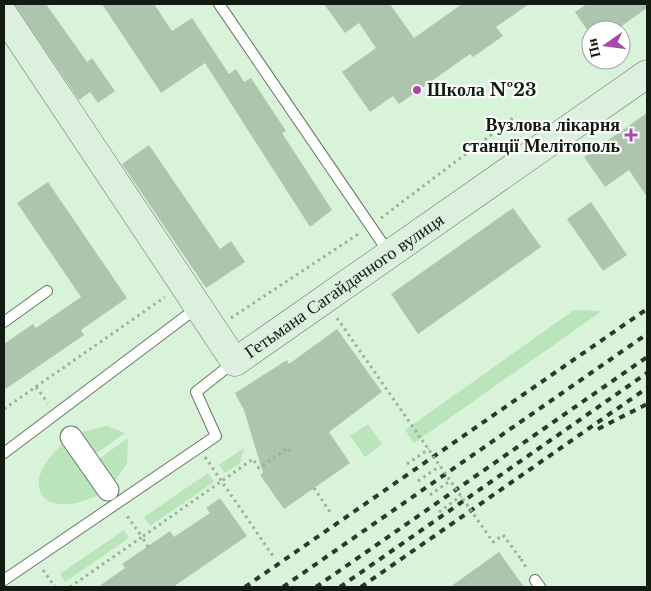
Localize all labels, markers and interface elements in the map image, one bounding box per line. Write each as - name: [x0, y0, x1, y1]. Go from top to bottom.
- north arrow: [581, 20, 631, 70]
- text: Пн: [582, 37, 604, 60]
- place label: Школа №23: [427, 79, 537, 101]
- marker: Школа №23: [411, 84, 423, 96]
- place label: Вузлова лікарня станції Мелітополь: [462, 114, 620, 157]
- marker: Вузлова лікарня станції Мелітополь: [624, 128, 638, 142]
- street label: Гетьмана Сагайдачного вулиця: [240, 208, 448, 363]

